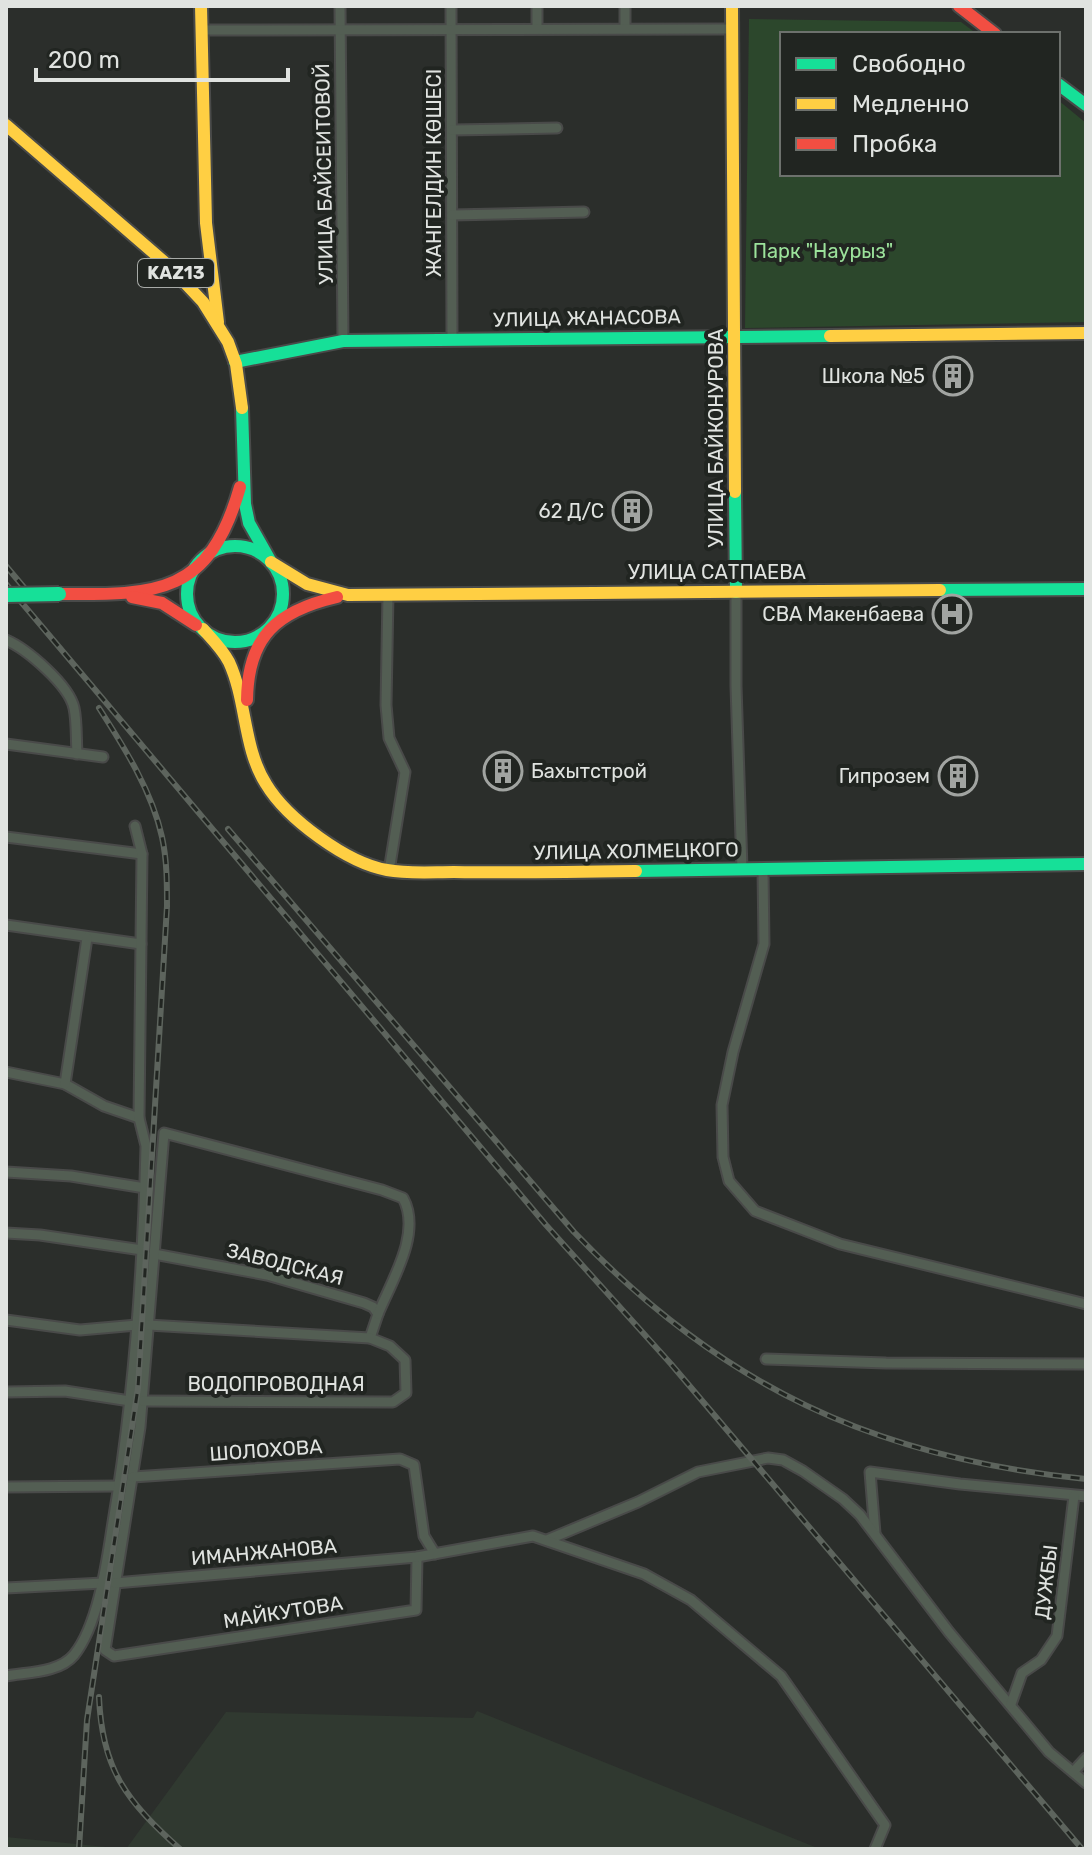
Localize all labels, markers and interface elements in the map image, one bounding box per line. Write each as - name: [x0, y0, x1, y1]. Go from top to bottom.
- scale bar: [36, 32, 288, 82]
- legend: [780, 32, 1060, 176]
- text: 200 m: [48, 46, 120, 74]
- text: Свободно: [852, 50, 966, 78]
- street label: УЛИЦА БАЙСЕИТОВОЙ: [310, 63, 338, 285]
- street label: ЖАНГЕЛДИН КӨШЕСІ: [422, 69, 446, 277]
- text: Медленно: [852, 90, 969, 118]
- text: Пробка: [852, 130, 937, 158]
- park label: Парк "Наурыз": [753, 239, 893, 263]
- road number: KAZ13: [138, 259, 214, 287]
- street label: УЛИЦА ЖАНАСОВА: [493, 304, 681, 332]
- street label: УЛИЦА БАЙКОНУРОВА: [704, 329, 728, 547]
- building icon: Школа №5: [932, 355, 974, 397]
- place label: Школа №5: [822, 364, 925, 388]
- building icon: 62 Д/С: [611, 490, 653, 532]
- place label: 62 Д/С: [539, 499, 604, 523]
- street label: УЛИЦА САТПАЕВА: [628, 560, 806, 584]
- hospital icon: СВА Макенбаева: [931, 593, 973, 635]
- place label: СВА Макенбаева: [762, 602, 924, 626]
- building icon: Бахытстрой: [482, 750, 524, 792]
- building icon: Гипрозем: [937, 755, 979, 797]
- place label: Бахытстрой: [531, 759, 647, 783]
- place label: Гипрозем: [839, 764, 930, 788]
- street label: УЛИЦА ХОЛМЕЦКОГО: [533, 837, 739, 865]
- street label: ЗАВОДСКАЯ: [224, 1238, 346, 1290]
- street label: ВОДОПРОВОДНАЯ: [187, 1372, 365, 1396]
- street label: ШОЛОХОВА: [209, 1434, 323, 1466]
- street label: ИМАНЖАНОВА: [190, 1534, 338, 1570]
- street label: ДУЖБЫ: [1030, 1543, 1062, 1621]
- street label: МАЙКУТОВА: [222, 1591, 344, 1633]

